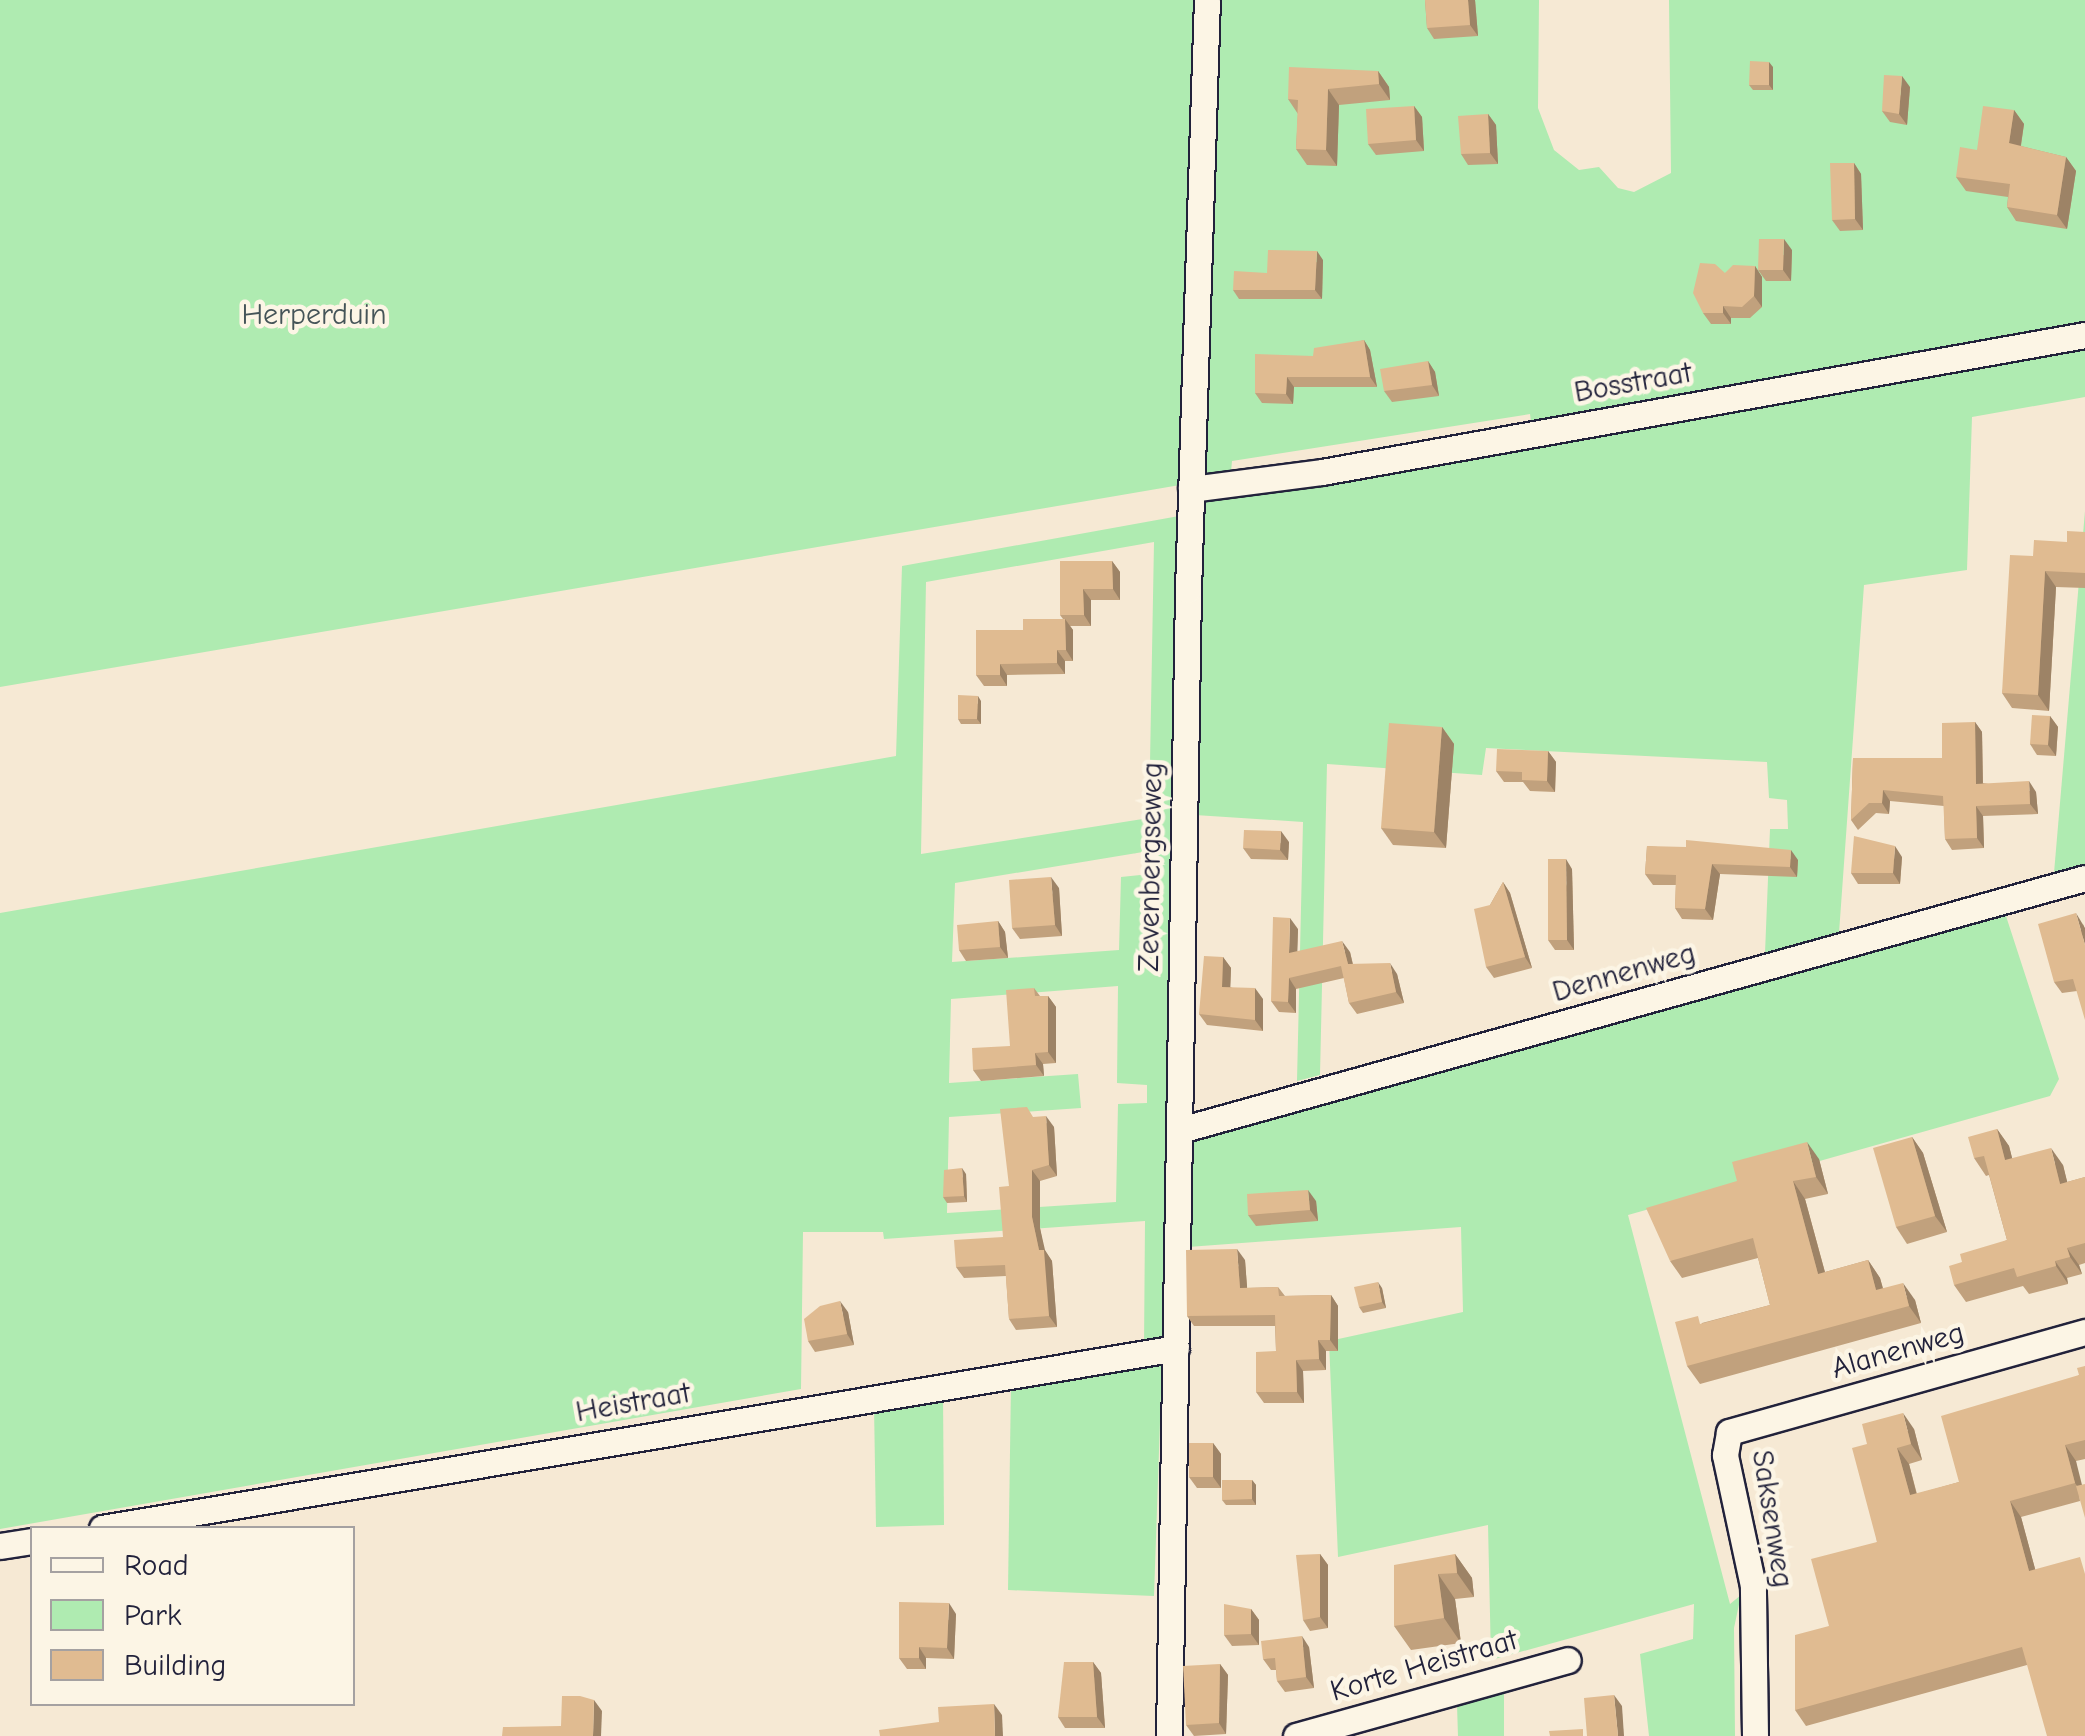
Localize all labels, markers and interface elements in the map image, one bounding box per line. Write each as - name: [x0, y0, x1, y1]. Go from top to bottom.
- park label: Herperduin: [241, 297, 387, 333]
- street label: Bosstraat: [1571, 355, 1695, 411]
- street label: Zevenbergseweg: [1131, 762, 1171, 972]
- street label: Dennenweg: [1548, 935, 1700, 1011]
- street label: Alanenweg: [1828, 1315, 1968, 1387]
- street label: Heistraat: [573, 1375, 693, 1431]
- street label: Saksenweg: [1743, 1448, 1801, 1590]
- legend: [30, 1526, 355, 1706]
- text: Road: [124, 1548, 189, 1583]
- text: Park: [124, 1598, 181, 1633]
- street label: Korte Heistraat: [1326, 1622, 1522, 1710]
- text: Building: [124, 1648, 227, 1683]

